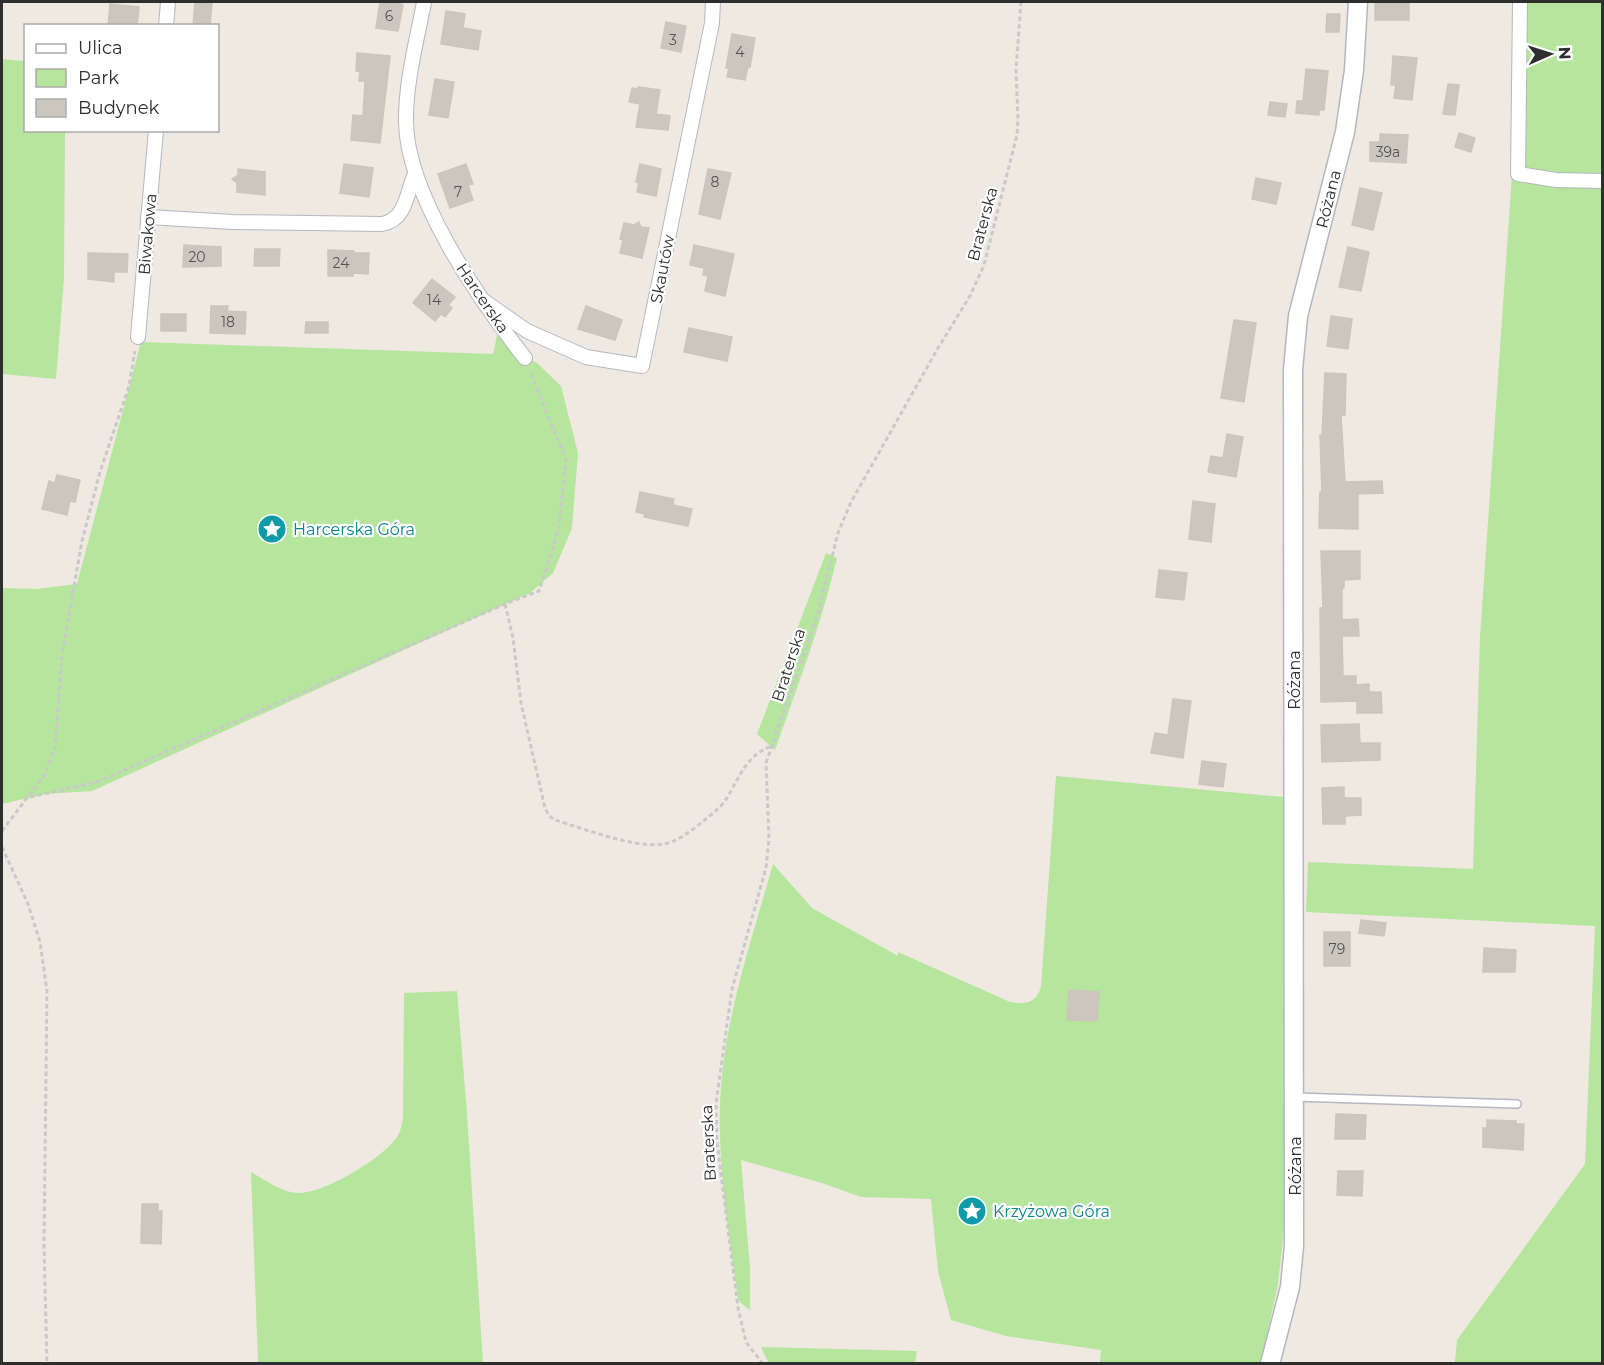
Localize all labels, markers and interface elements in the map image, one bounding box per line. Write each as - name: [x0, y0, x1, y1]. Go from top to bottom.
- house number: 6: [385, 7, 394, 25]
- legend: [24, 24, 219, 132]
- north arrow: [1520, 24, 1580, 84]
- house number: 3: [669, 31, 677, 49]
- text: Ulica: [78, 37, 123, 59]
- house number: 4: [735, 43, 745, 61]
- text: N: [1555, 46, 1574, 60]
- text: Park: [78, 67, 119, 89]
- text: Budynek: [78, 97, 160, 119]
- house number: 39a: [1376, 143, 1400, 161]
- street label: Różana: [1312, 168, 1345, 230]
- house number: 8: [711, 173, 720, 191]
- house number: 7: [454, 183, 462, 201]
- street label: Braterska: [963, 185, 1002, 263]
- street label: Biwakowa: [134, 192, 161, 276]
- street label: Skautów: [647, 233, 678, 305]
- house number: 20: [188, 248, 206, 266]
- house number: 24: [333, 254, 350, 272]
- street label: Harcerska: [452, 260, 513, 337]
- house number: 14: [427, 291, 442, 309]
- house number: 18: [221, 313, 235, 331]
- place icon: Harcerska Góra: [256, 513, 288, 545]
- place label: Harcerska Góra: [293, 520, 415, 539]
- street label: Braterska: [768, 626, 809, 704]
- street label: Różana: [1285, 650, 1304, 710]
- house number: 79: [1329, 940, 1345, 958]
- street label: Braterska: [697, 1104, 720, 1182]
- street label: Różana: [1286, 1136, 1305, 1196]
- place icon: Krzyżowa Góra: [956, 1195, 988, 1227]
- place label: Krzyżowa Góra: [993, 1202, 1110, 1221]

